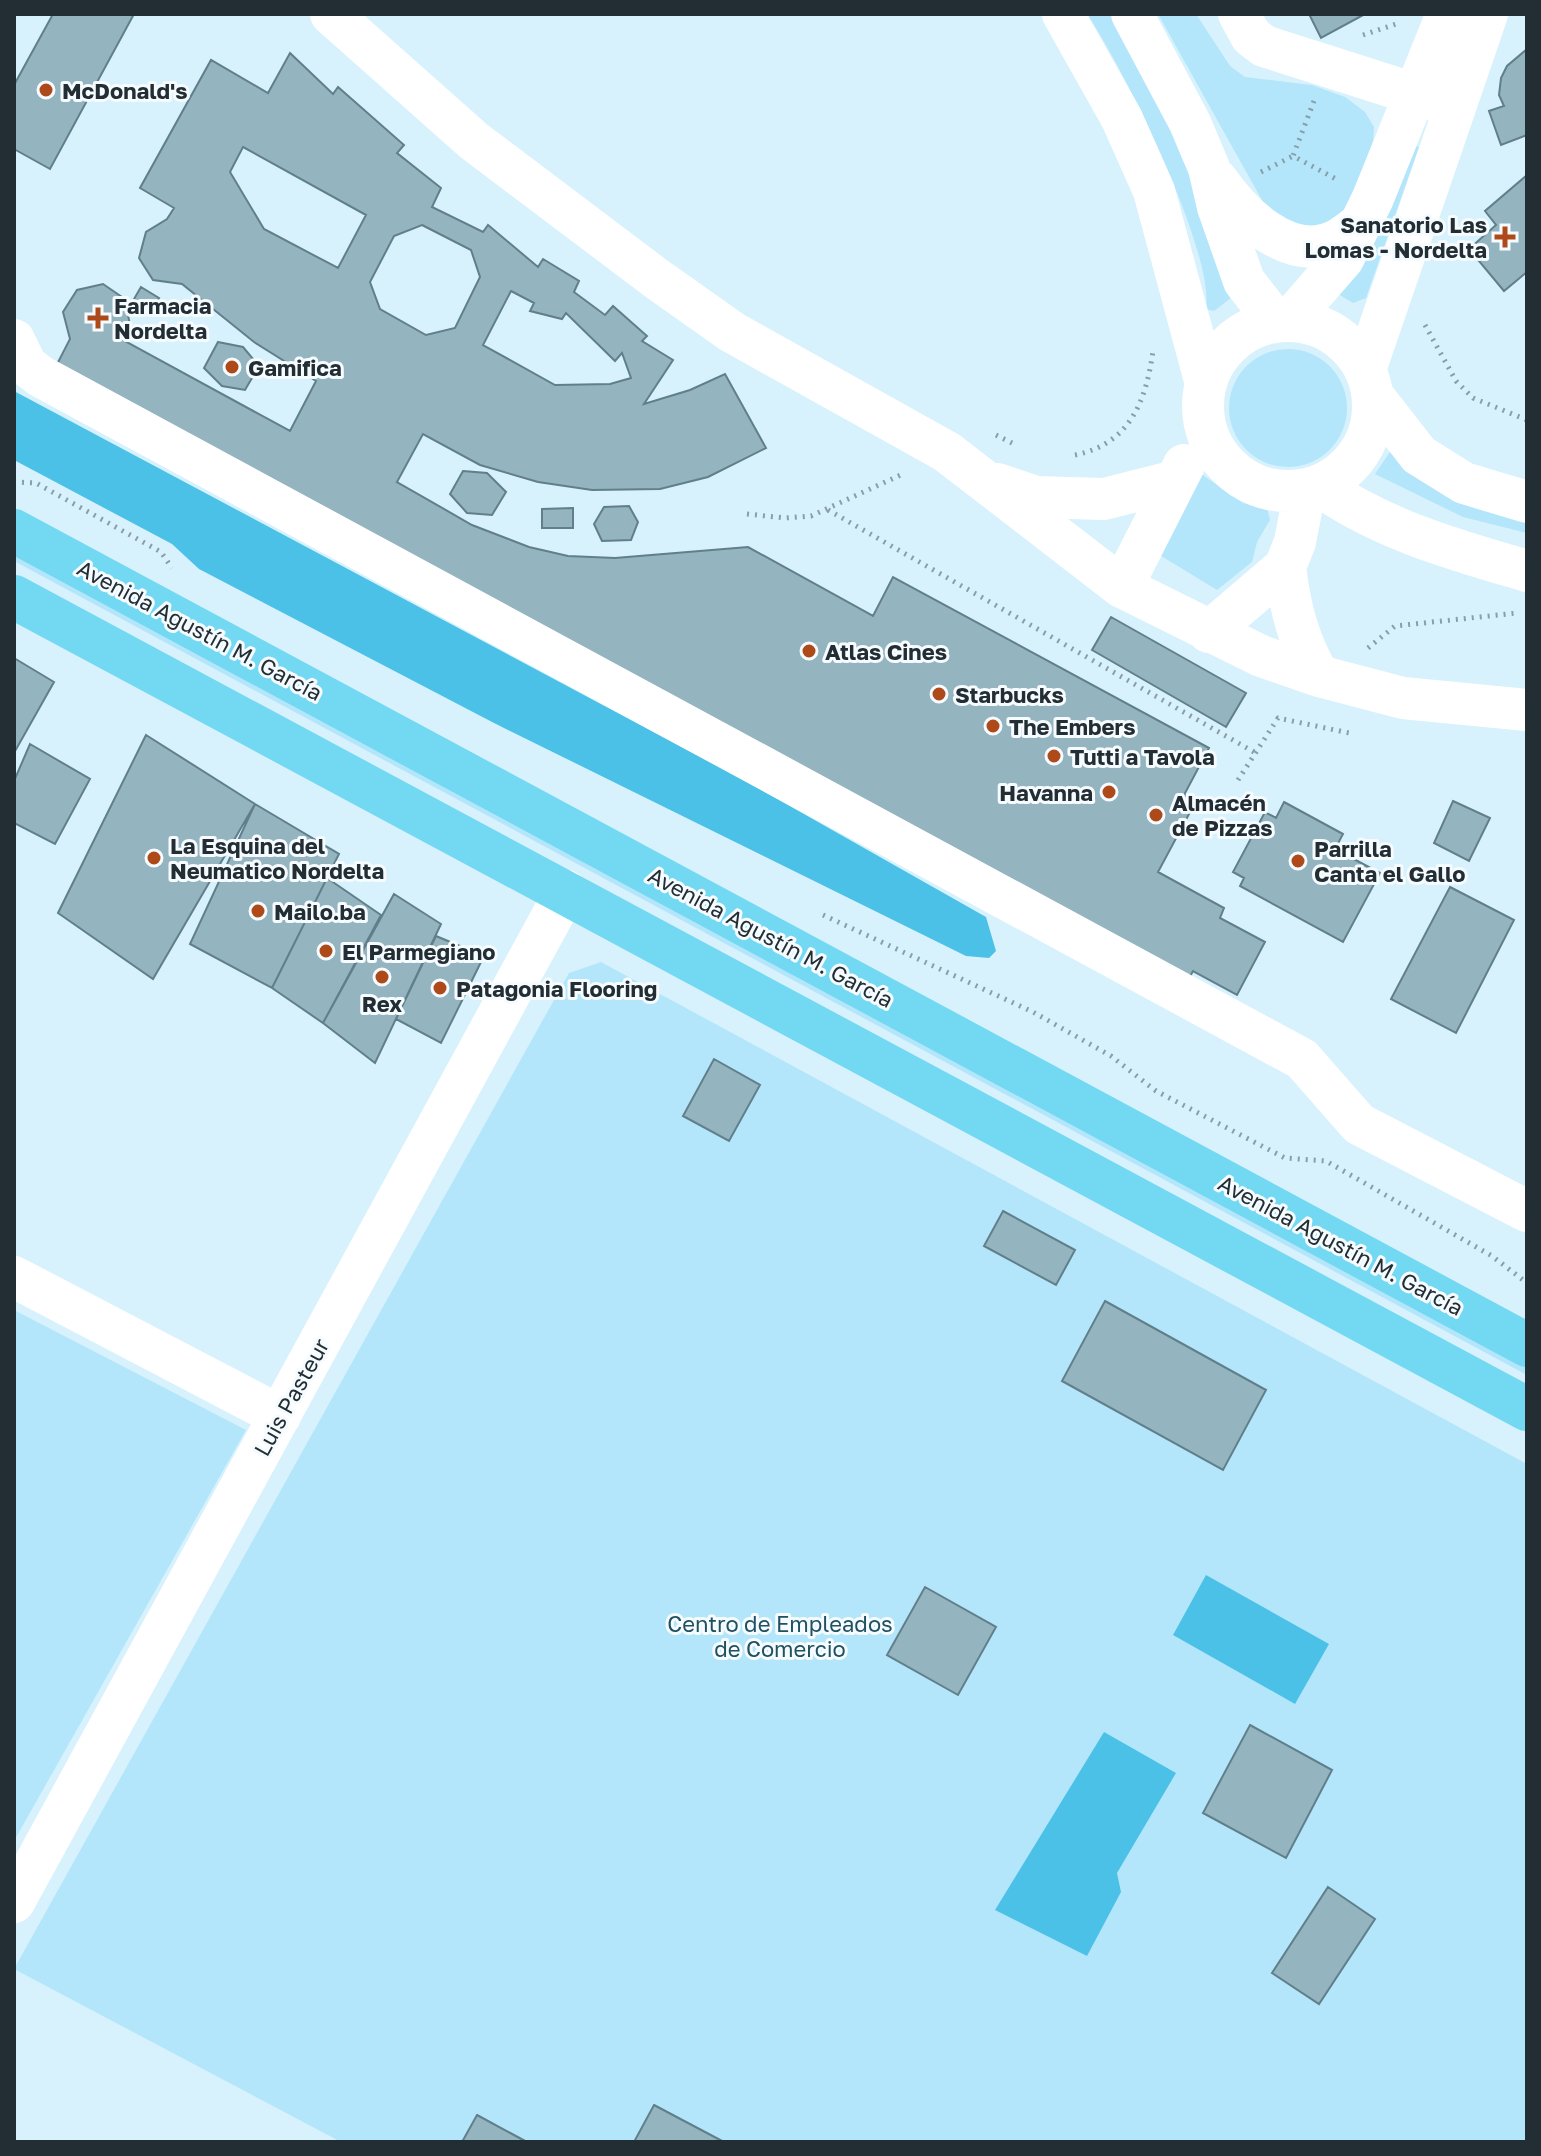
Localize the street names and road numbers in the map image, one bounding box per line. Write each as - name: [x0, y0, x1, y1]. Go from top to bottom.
- street label: Avenida Agustín M. García: [73, 554, 327, 706]
- street label: Avenida Agustín M. García: [644, 861, 898, 1013]
- street label: Avenida Agustín M. García: [1214, 1169, 1468, 1321]
- street label: Luis Pasteur: [248, 1333, 335, 1460]

